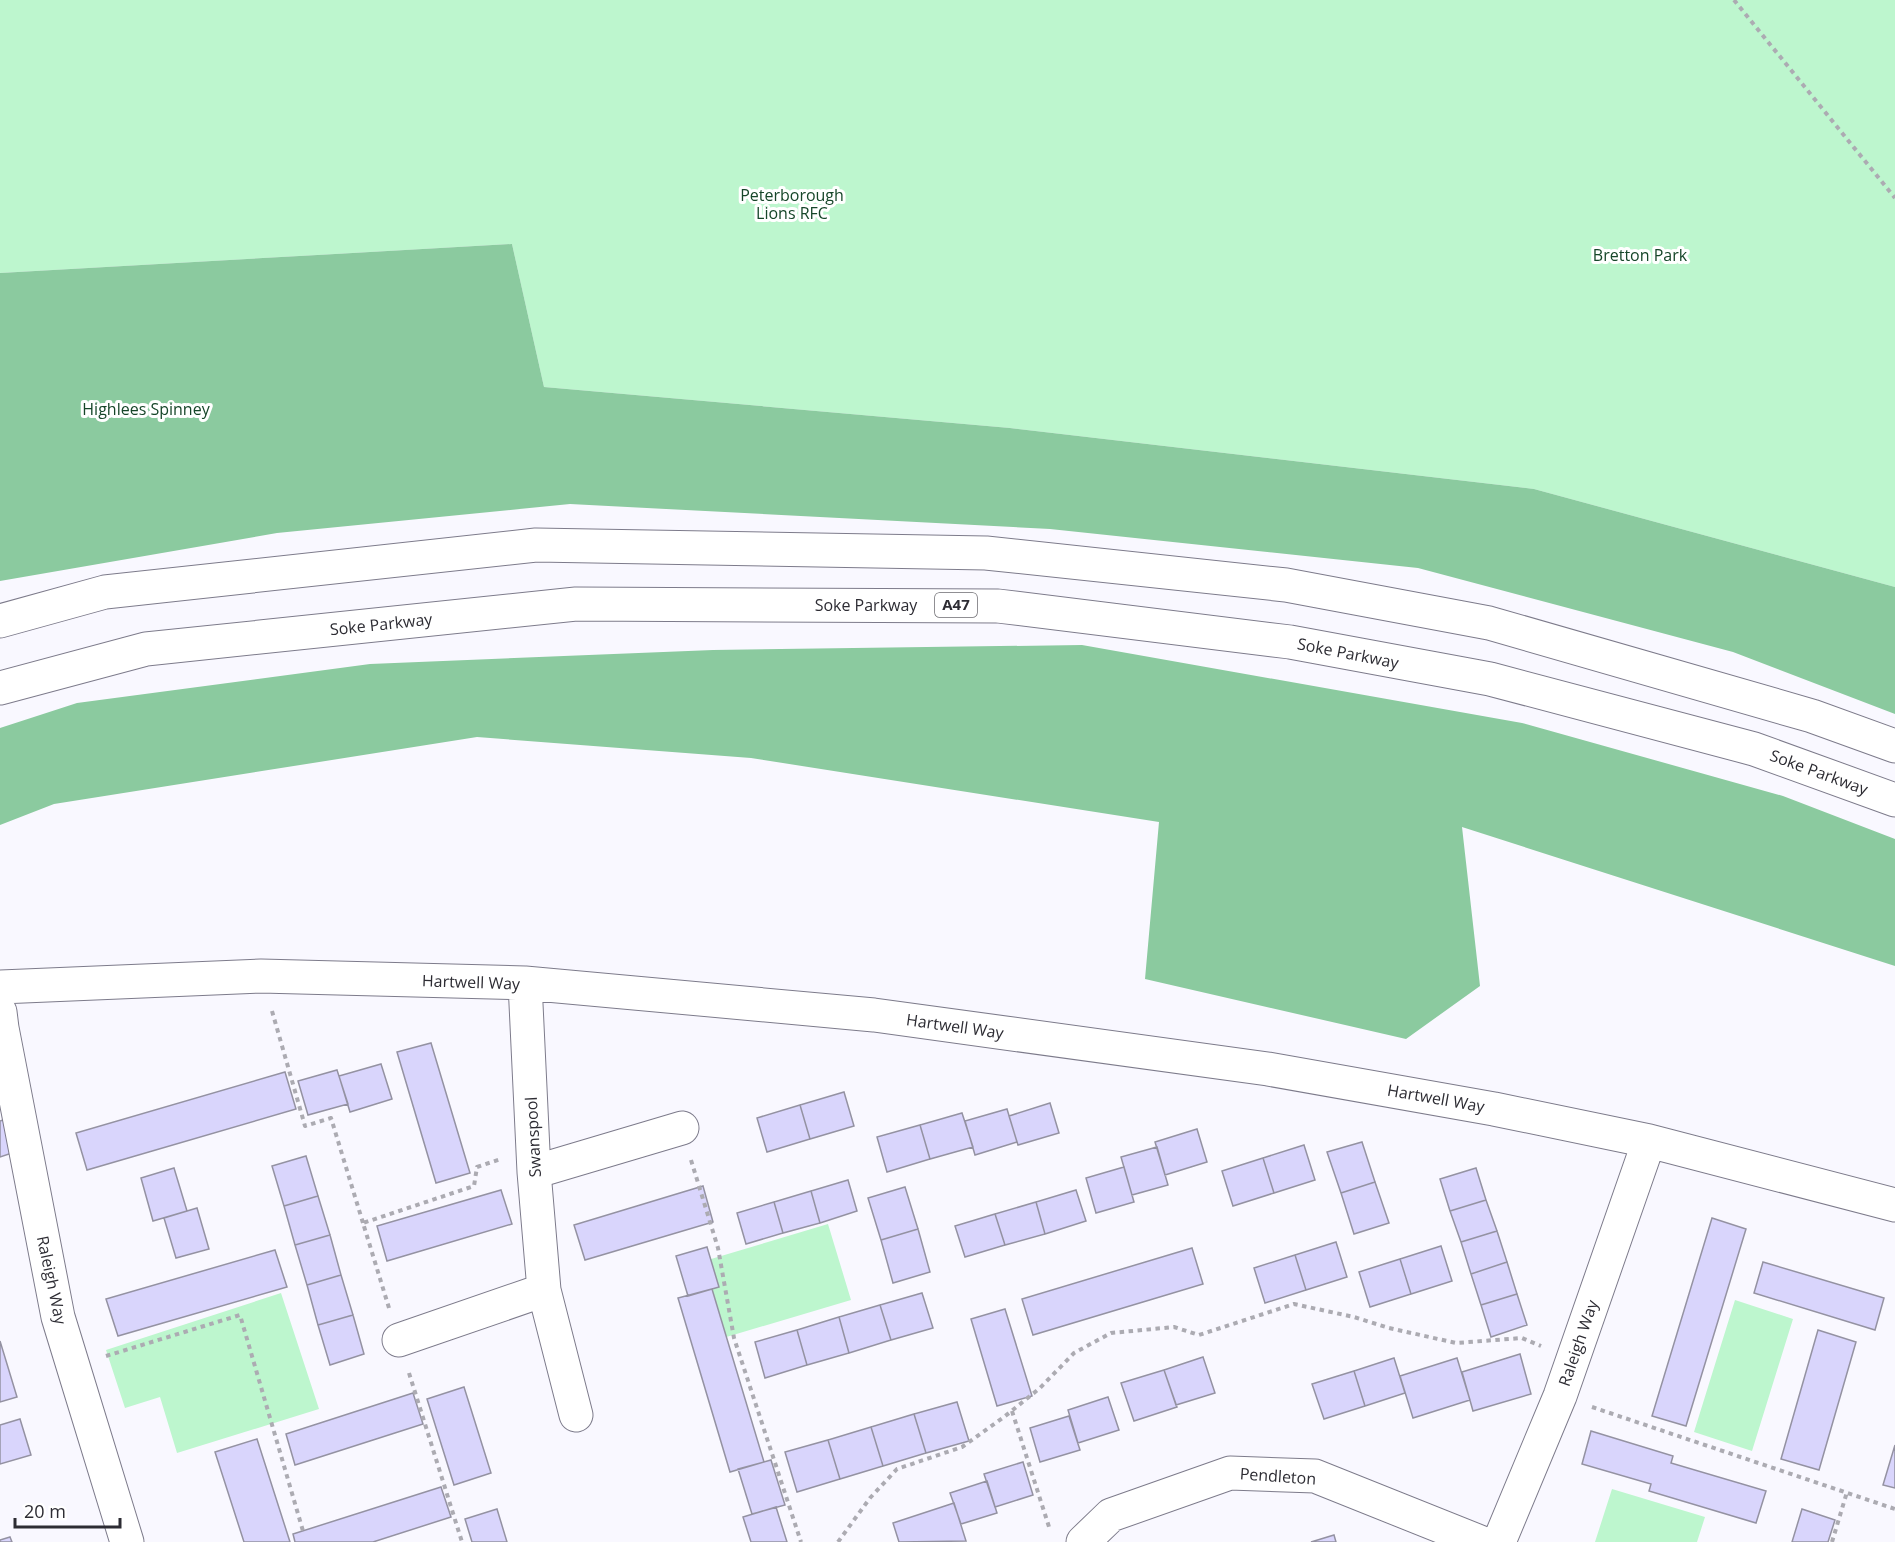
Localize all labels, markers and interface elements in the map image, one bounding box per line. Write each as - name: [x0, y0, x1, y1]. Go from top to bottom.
- park label: Peterborough Lions RFC: [740, 184, 844, 224]
- park label: Bretton Park: [1593, 244, 1688, 266]
- park label: Highlees Spinney: [82, 398, 211, 420]
- road number: A47: [935, 593, 977, 617]
- street label: Soke Parkway: [815, 594, 918, 616]
- street label: Soke Parkway: [329, 608, 434, 640]
- street label: Soke Parkway: [1295, 632, 1401, 674]
- street label: Soke Parkway: [1767, 744, 1872, 800]
- street label: Hartwell Way: [422, 969, 521, 995]
- street label: Hartwell Way: [905, 1008, 1006, 1044]
- street label: Hartwell Way: [1386, 1079, 1487, 1118]
- street label: Swanspool: [520, 1096, 546, 1178]
- street label: Raleigh Way: [32, 1234, 72, 1327]
- street label: Raleigh Way: [1553, 1296, 1603, 1389]
- street label: Pendleton: [1239, 1462, 1317, 1490]
- scale bar: [15, 1491, 120, 1529]
- text: 20 m: [24, 1499, 66, 1523]

